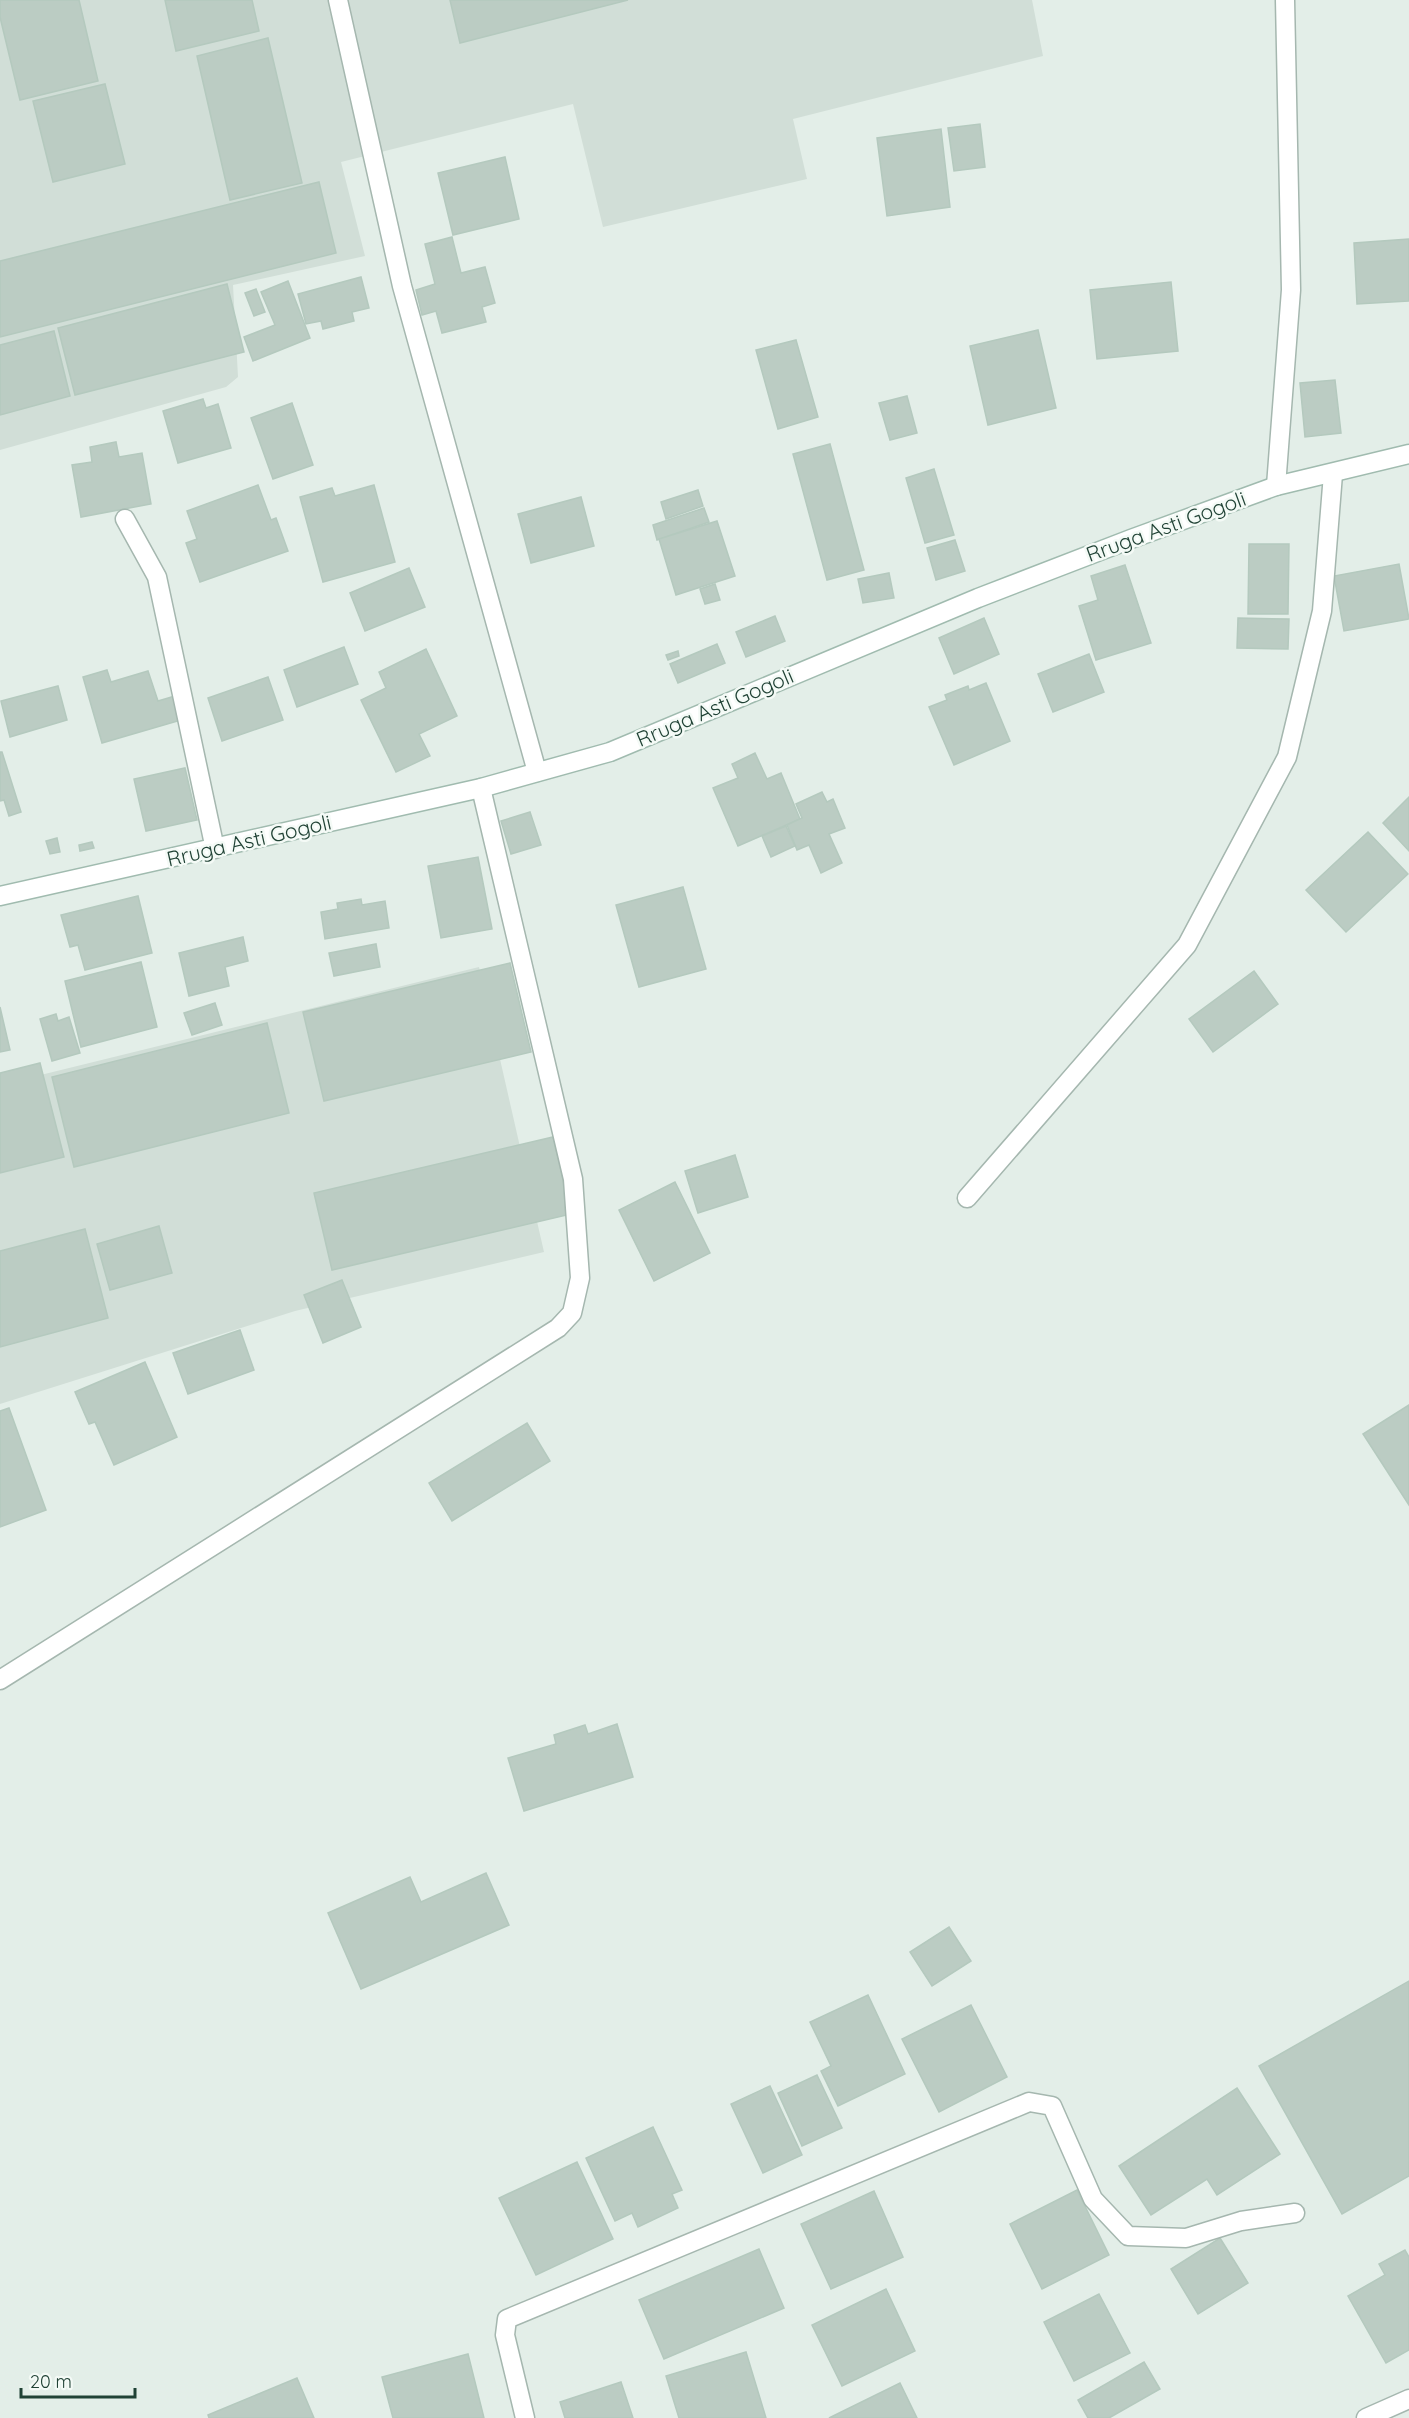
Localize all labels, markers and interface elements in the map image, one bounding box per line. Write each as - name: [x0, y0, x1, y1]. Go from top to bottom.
- street label: Rruga Asti Gogoli: [1082, 485, 1249, 567]
- street label: Rruga Asti Gogoli: [632, 662, 797, 752]
- street label: Rruga Asti Gogoli: [164, 808, 334, 872]
- scale bar: [21, 2361, 135, 2399]
- text: 20 m: [30, 2370, 72, 2393]

